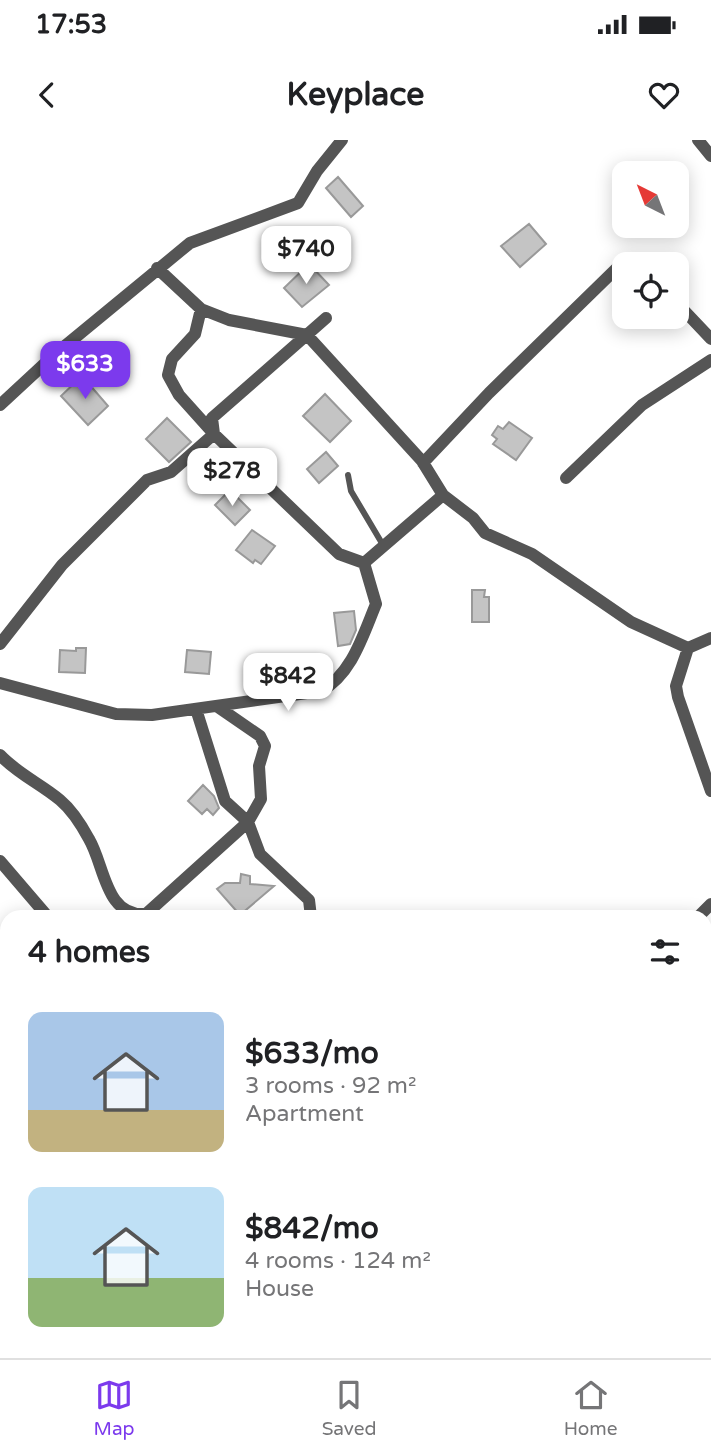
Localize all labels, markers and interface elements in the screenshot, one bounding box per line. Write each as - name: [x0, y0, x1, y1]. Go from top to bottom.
- text: 17:53: [35, 9, 107, 40]
- icon: back: [28, 76, 66, 114]
- text: Keyplace: [287, 76, 424, 114]
- icon: heart: [645, 76, 683, 114]
- north arrow: [612, 161, 690, 238]
- map controls: [612, 161, 689, 329]
- pin: $740: [265, 226, 347, 286]
- text: $740: [277, 235, 335, 263]
- button: locate: [612, 252, 689, 329]
- pin: $633: [44, 342, 126, 401]
- text: $633: [56, 350, 114, 378]
- pin: $278: [191, 448, 273, 508]
- text: $278: [203, 457, 261, 485]
- pin: $842: [247, 654, 329, 713]
- text: $842: [259, 662, 317, 690]
- icon: filters: [646, 933, 684, 971]
- text: 4 homes: [28, 934, 150, 971]
- text: $633/mo: [245, 1035, 379, 1072]
- icon: home: [84, 1040, 168, 1124]
- text: 3 rooms · 92 m²: [245, 1072, 416, 1100]
- text: Apartment: [245, 1100, 364, 1128]
- text: $842/mo: [245, 1210, 379, 1247]
- icon: home: [84, 1215, 168, 1299]
- text: 4 rooms · 124 m²: [245, 1247, 431, 1275]
- text: House: [245, 1275, 314, 1303]
- tab: Map: [94, 1376, 135, 1440]
- tab: Saved: [322, 1376, 377, 1440]
- tab: Home: [564, 1376, 617, 1440]

